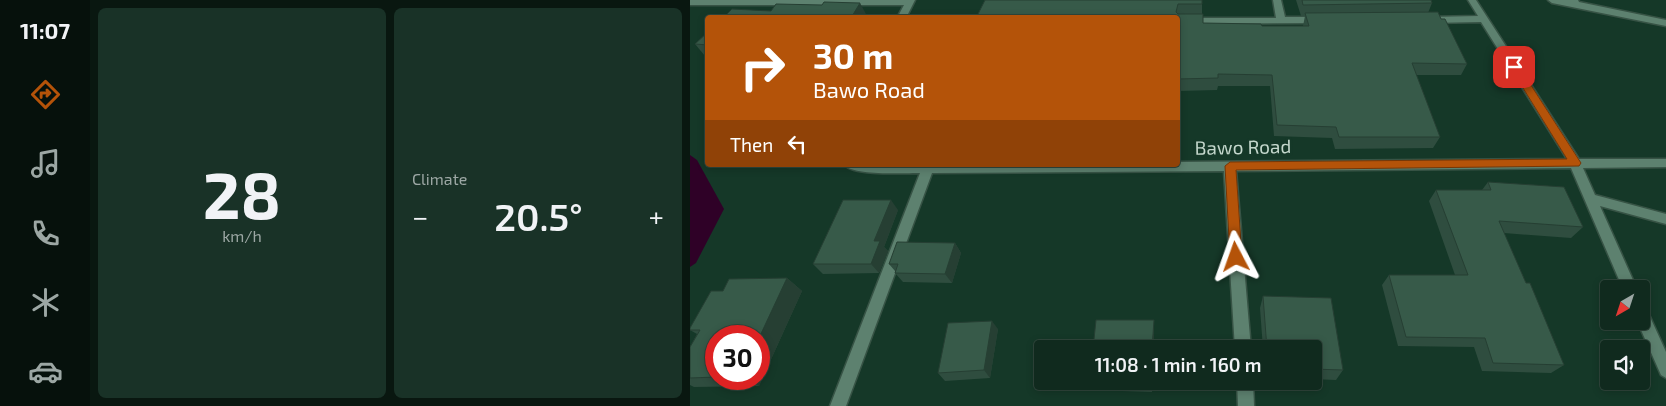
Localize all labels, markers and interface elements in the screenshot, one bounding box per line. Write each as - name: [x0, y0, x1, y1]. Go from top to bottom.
- text: 11:07: [20, 17, 70, 43]
- text: 30 m: [813, 34, 893, 76]
- icon: right: [730, 35, 795, 100]
- pin: [1493, 46, 1535, 88]
- icon: arrive: [1500, 53, 1528, 81]
- text: Bawo Road: [813, 76, 925, 102]
- icon: directions: [28, 77, 63, 112]
- icon: left: [783, 130, 811, 158]
- text: Then: [730, 133, 773, 156]
- street label: Bawo Road: [1194, 134, 1291, 159]
- icon: music: [28, 146, 63, 181]
- text: 28: [203, 154, 281, 232]
- text: Climate: [412, 169, 467, 188]
- text: 20.5°: [494, 193, 583, 239]
- text: −: [412, 199, 428, 233]
- text: +: [649, 199, 664, 233]
- icon: phone: [28, 216, 63, 251]
- text: km/h: [222, 226, 262, 245]
- position arrow: [1209, 230, 1261, 282]
- north arrow: [1600, 280, 1650, 330]
- map controls: [1600, 280, 1650, 390]
- icon: climate: [28, 285, 63, 320]
- speed limit sign: 30: [705, 325, 770, 390]
- button: sound: [1600, 340, 1650, 390]
- text: 11:08 · 1 min · 160 m: [1095, 353, 1261, 376]
- icon: car: [28, 354, 63, 389]

